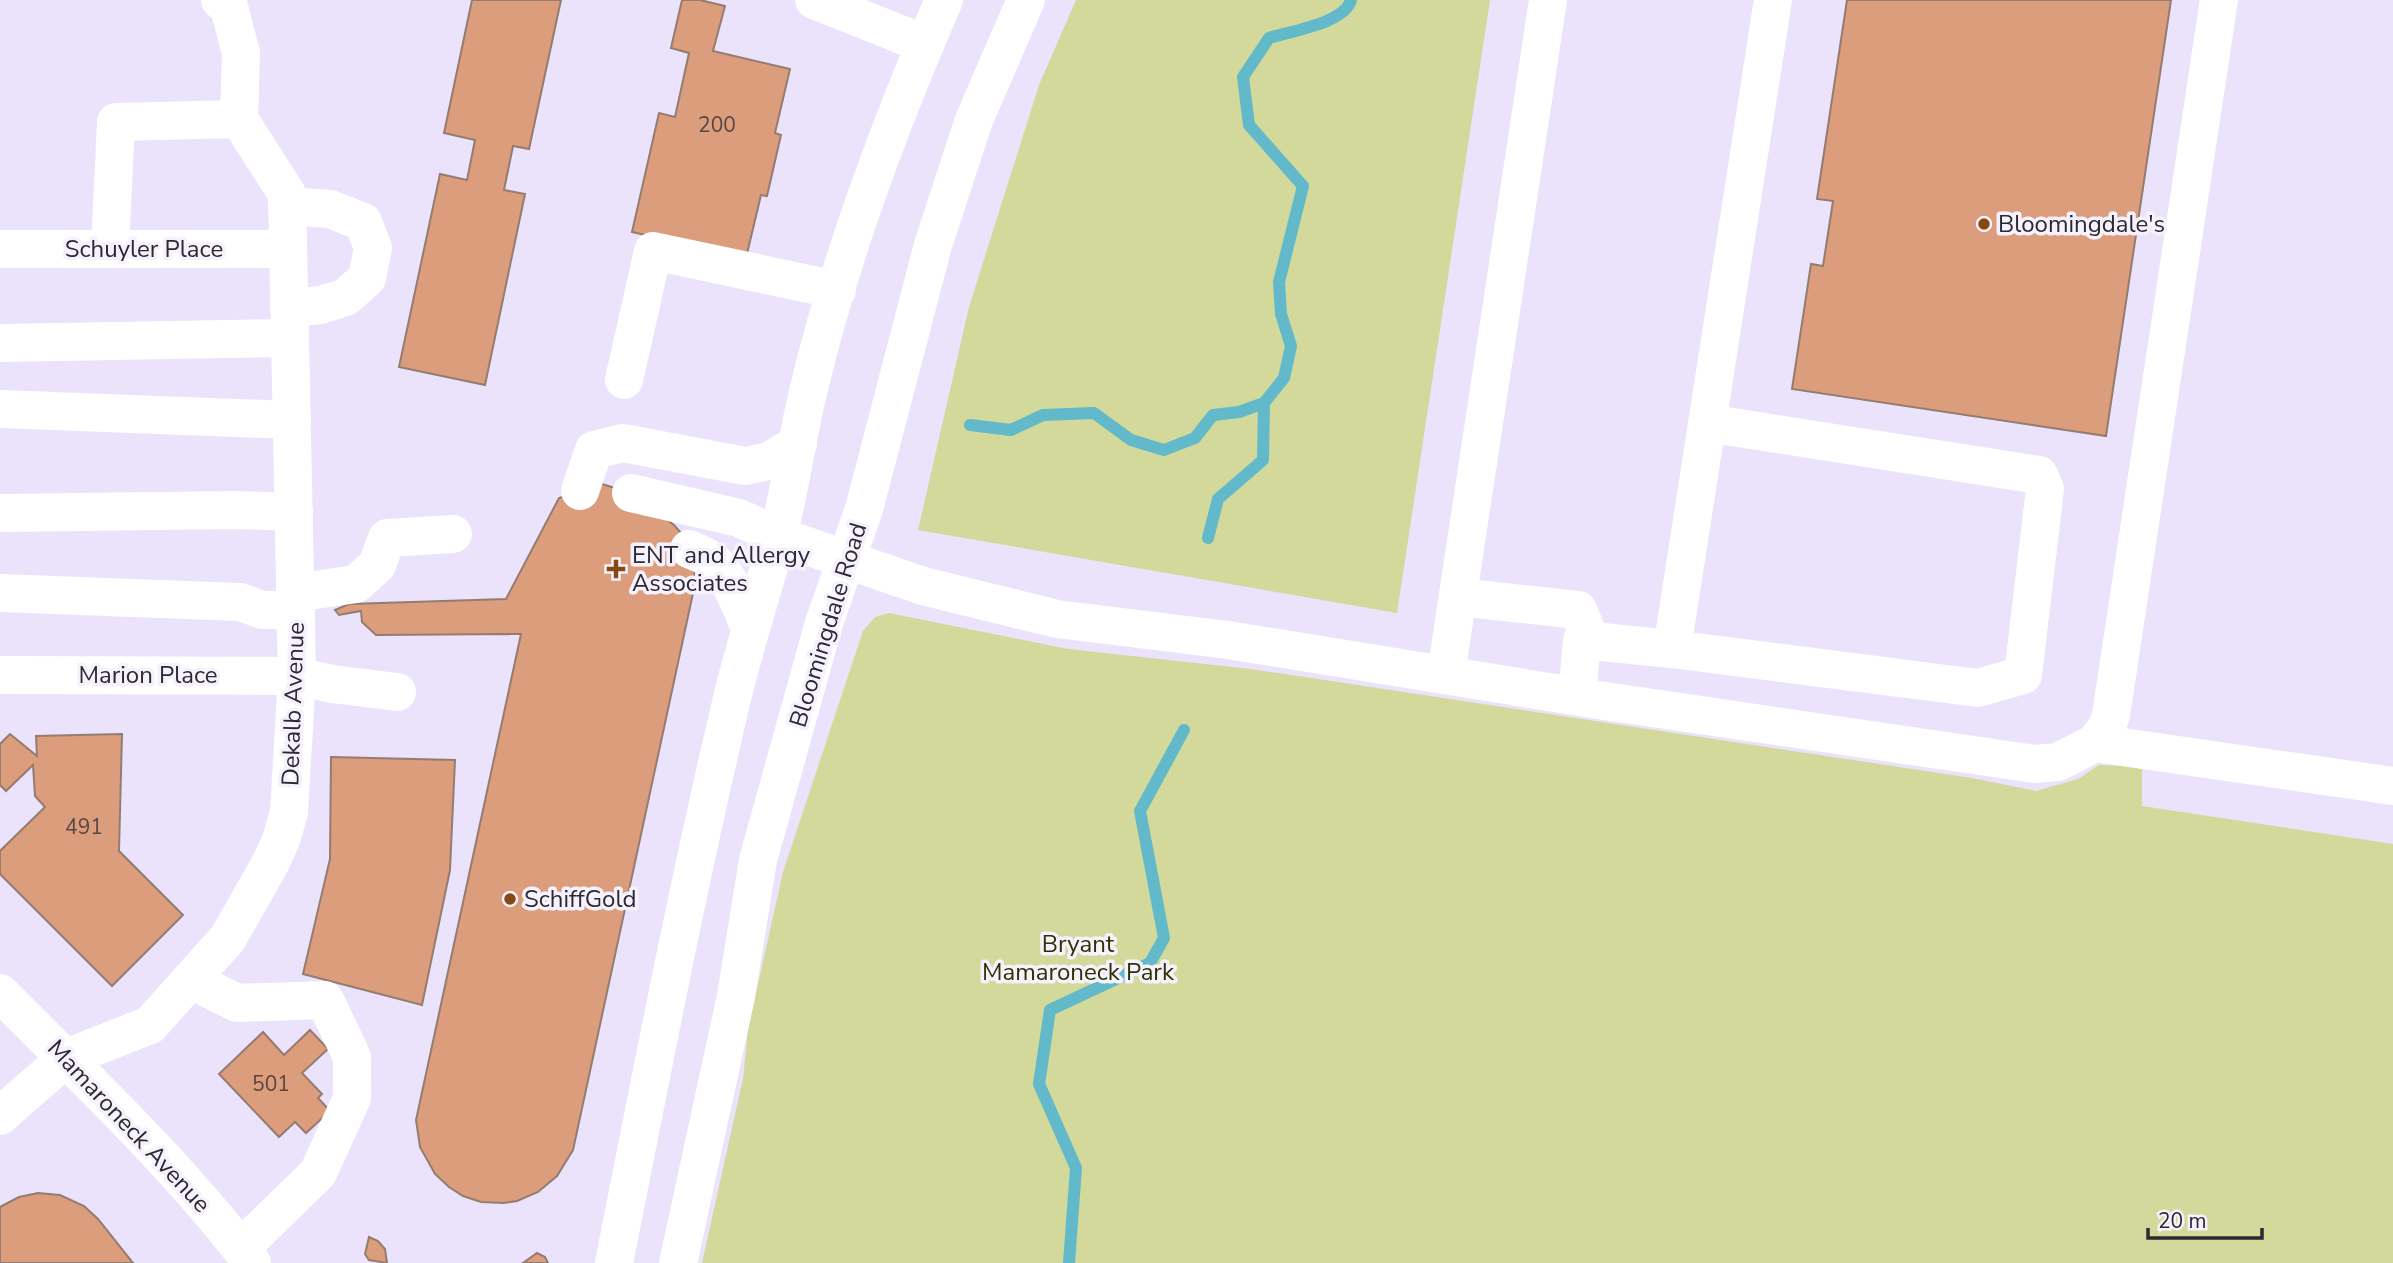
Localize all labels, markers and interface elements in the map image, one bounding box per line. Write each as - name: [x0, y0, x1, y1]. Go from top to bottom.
- house number: 200: [698, 111, 736, 139]
- place label: Bloomingdale's: [1998, 208, 2165, 240]
- marker: Bloomingdale's: [1976, 216, 1992, 232]
- street label: Schuyler Place: [65, 233, 223, 265]
- street label: Bloomingdale Road: [782, 519, 874, 731]
- place label: ENT and Allergy Associates: [632, 539, 811, 599]
- marker: ENT and Allergy Associates: [606, 559, 626, 579]
- street label: Dekalb Avenue: [274, 621, 312, 787]
- street label: Marion Place: [78, 659, 218, 691]
- house number: 491: [65, 813, 103, 841]
- place label: SchiffGold: [524, 883, 636, 915]
- marker: SchiffGold: [502, 891, 518, 907]
- park label: Bryant Mamaroneck Park: [982, 928, 1175, 988]
- street label: Mamaroneck Avenue: [40, 1033, 218, 1219]
- house number: 501: [252, 1070, 290, 1098]
- scale bar: [2148, 1196, 2262, 1240]
- text: 20 m: [2158, 1207, 2207, 1235]

